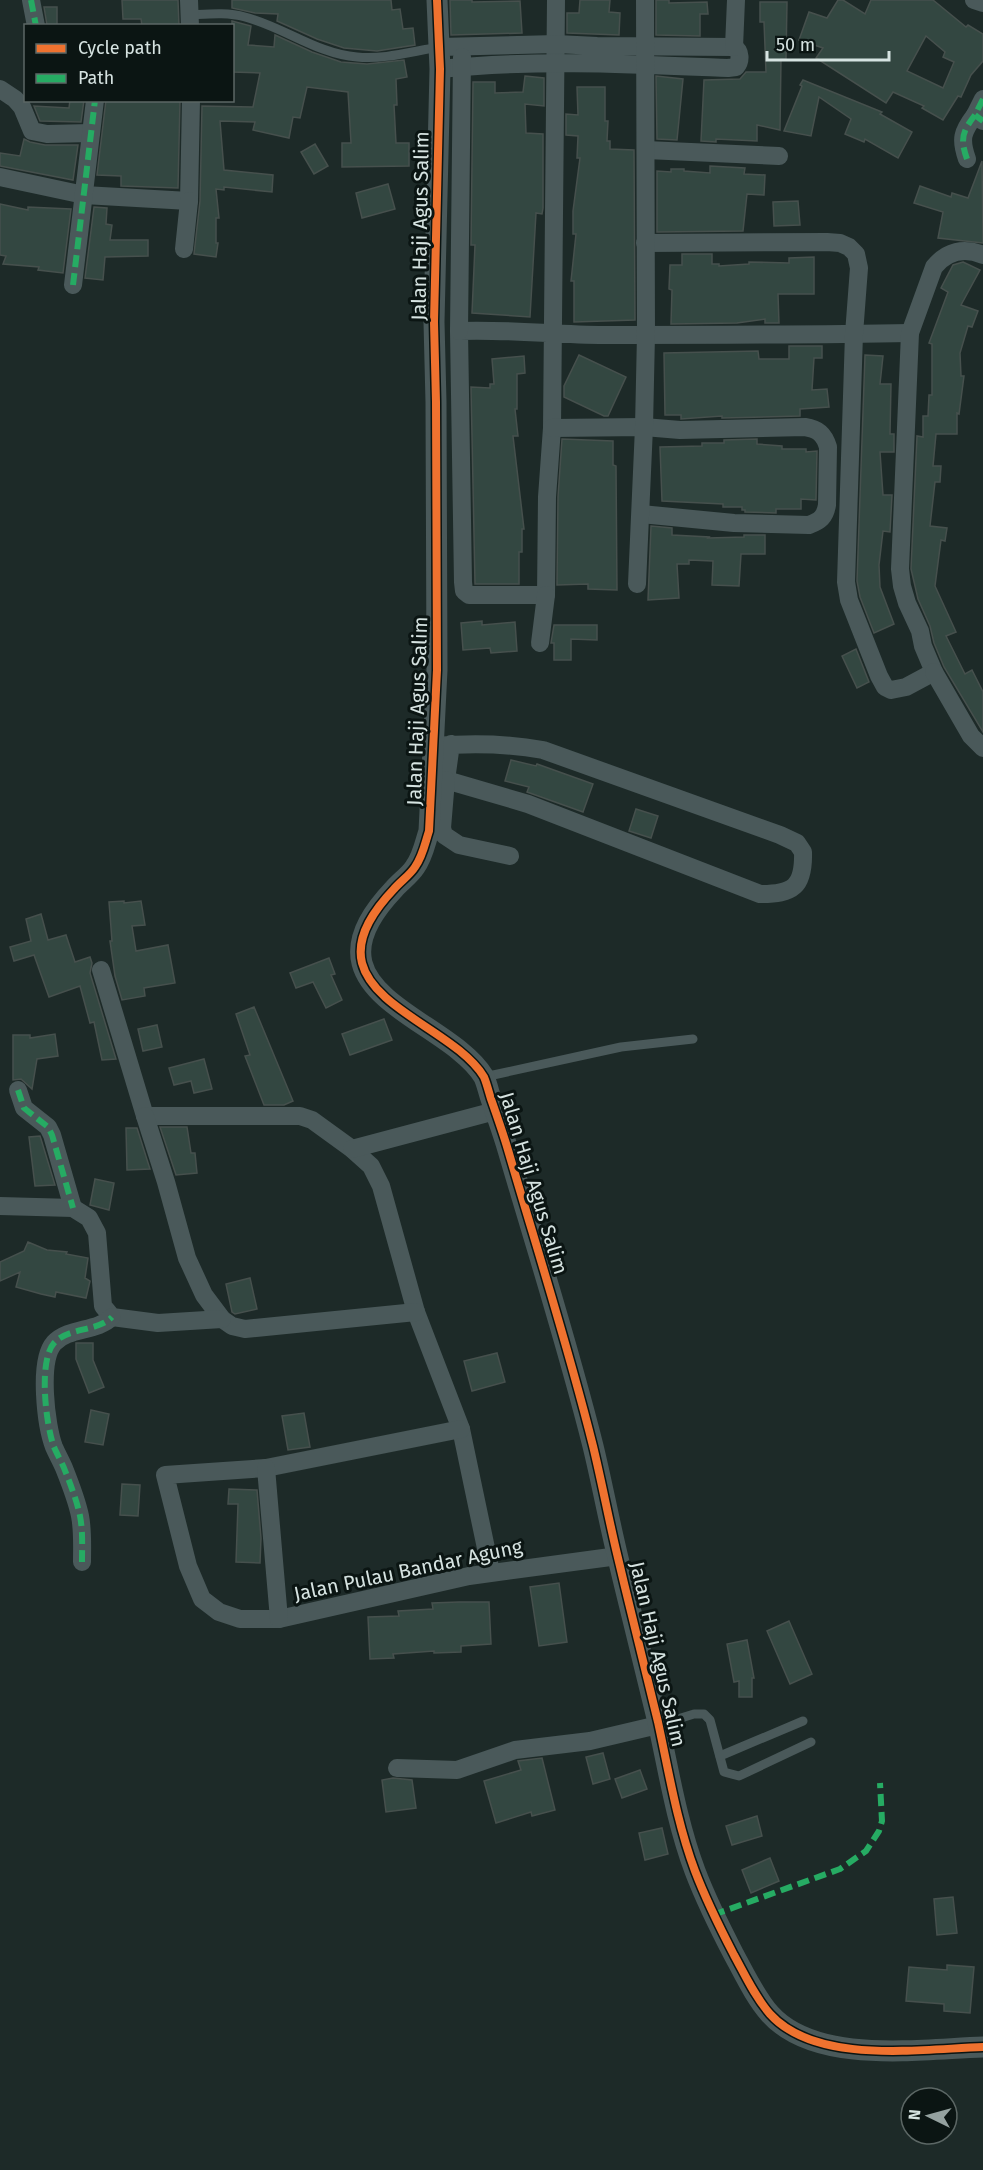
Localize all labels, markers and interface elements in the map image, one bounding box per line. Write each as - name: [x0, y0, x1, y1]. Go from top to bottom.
- legend: [24, 24, 234, 102]
- scale bar: [767, 24, 888, 62]
- text: 50 m: [776, 34, 815, 56]
- text: Cycle path: [78, 37, 162, 59]
- text: Path: [78, 67, 114, 89]
- street label: Jalan Haji Agus Salim: [406, 131, 434, 321]
- street label: Jalan Haji Agus Salim: [402, 616, 432, 806]
- street label: Jalan Haji Agus Salim: [495, 1089, 573, 1277]
- street label: Jalan Pulau Bandar Agung: [292, 1534, 525, 1606]
- street label: Jalan Haji Agus Salim: [625, 1559, 691, 1749]
- north arrow: [899, 2086, 959, 2146]
- text: N: [905, 2109, 924, 2121]

